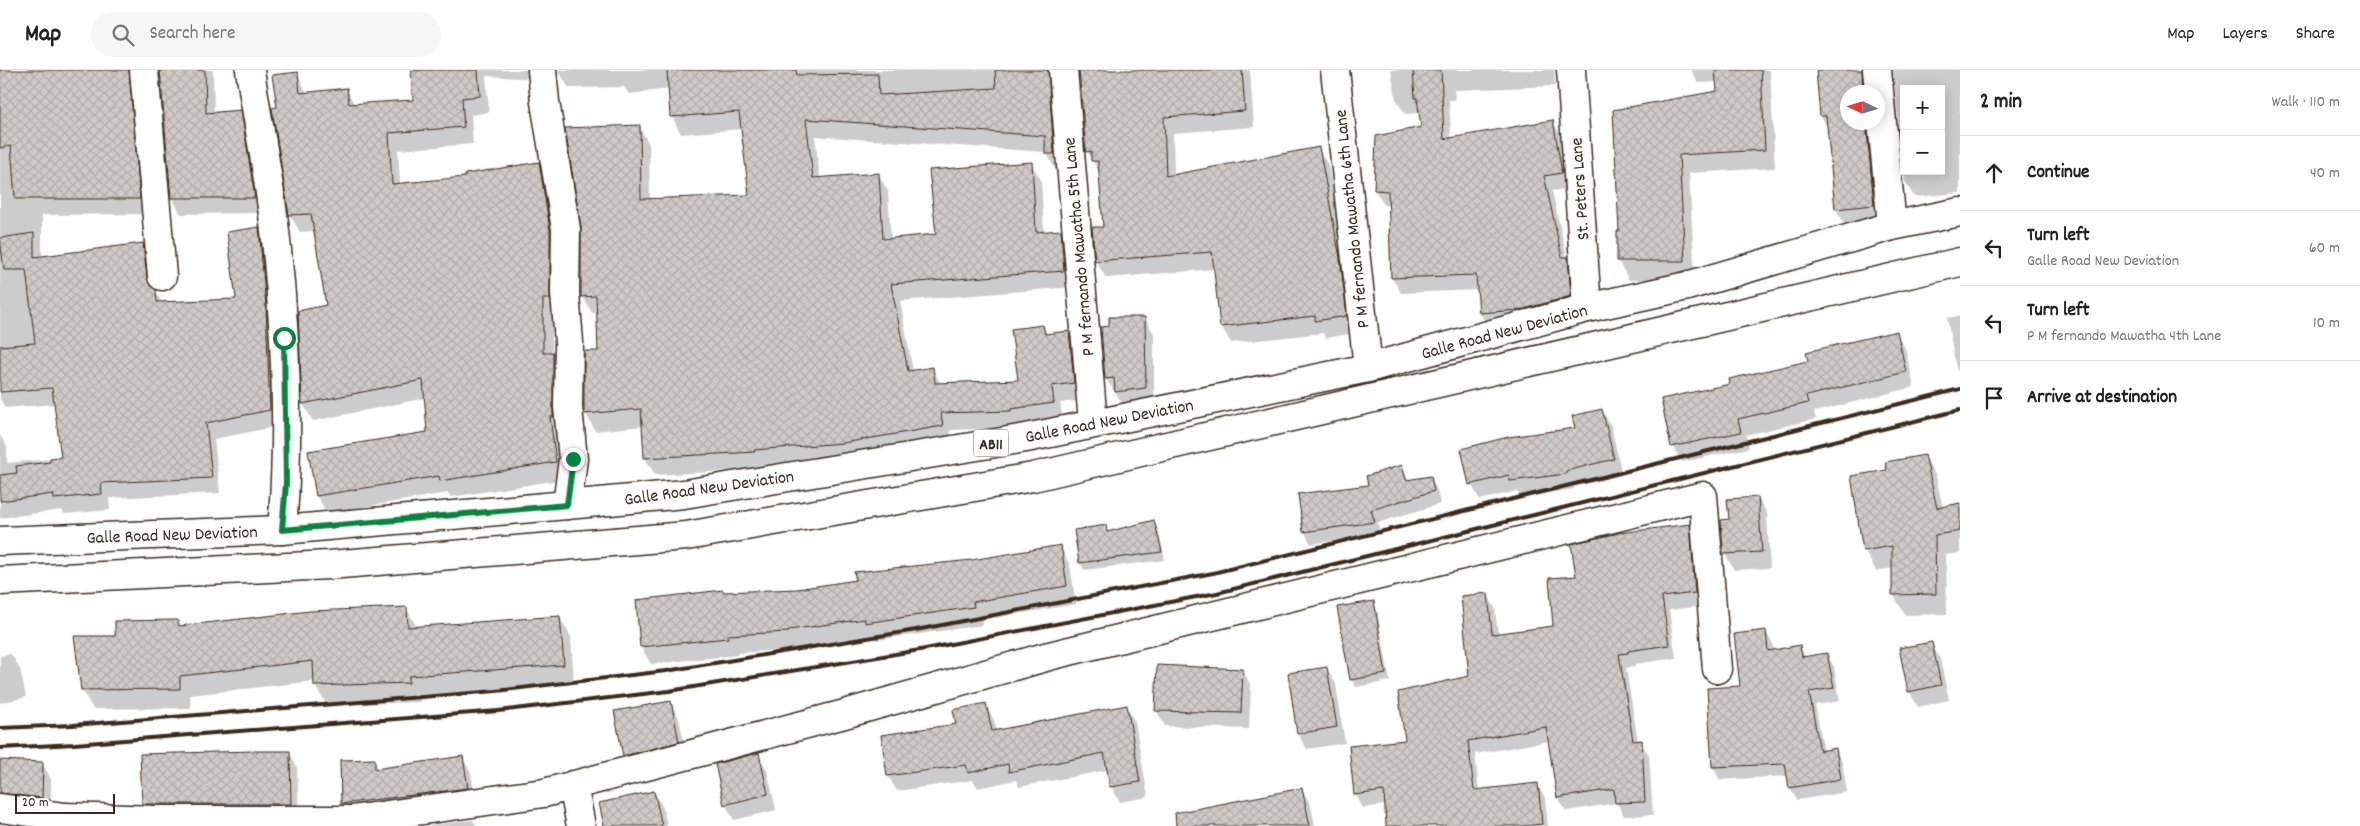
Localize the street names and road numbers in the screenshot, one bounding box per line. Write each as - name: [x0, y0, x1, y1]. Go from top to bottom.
- street label: P M fernando Mawatha 6th Lane: [1330, 108, 1377, 329]
- street label: P M fernando Mawatha 5th Lane: [1058, 136, 1103, 357]
- street label: St. Peters Lane: [1565, 137, 1598, 241]
- street label: Galle Road New Deviation: [1419, 299, 1591, 368]
- street label: Galle Road New Deviation: [1023, 394, 1196, 451]
- road number: AB11: [974, 429, 1008, 456]
- street label: Galle Road New Deviation: [623, 465, 796, 514]
- street label: Galle Road New Deviation: [86, 521, 258, 552]

